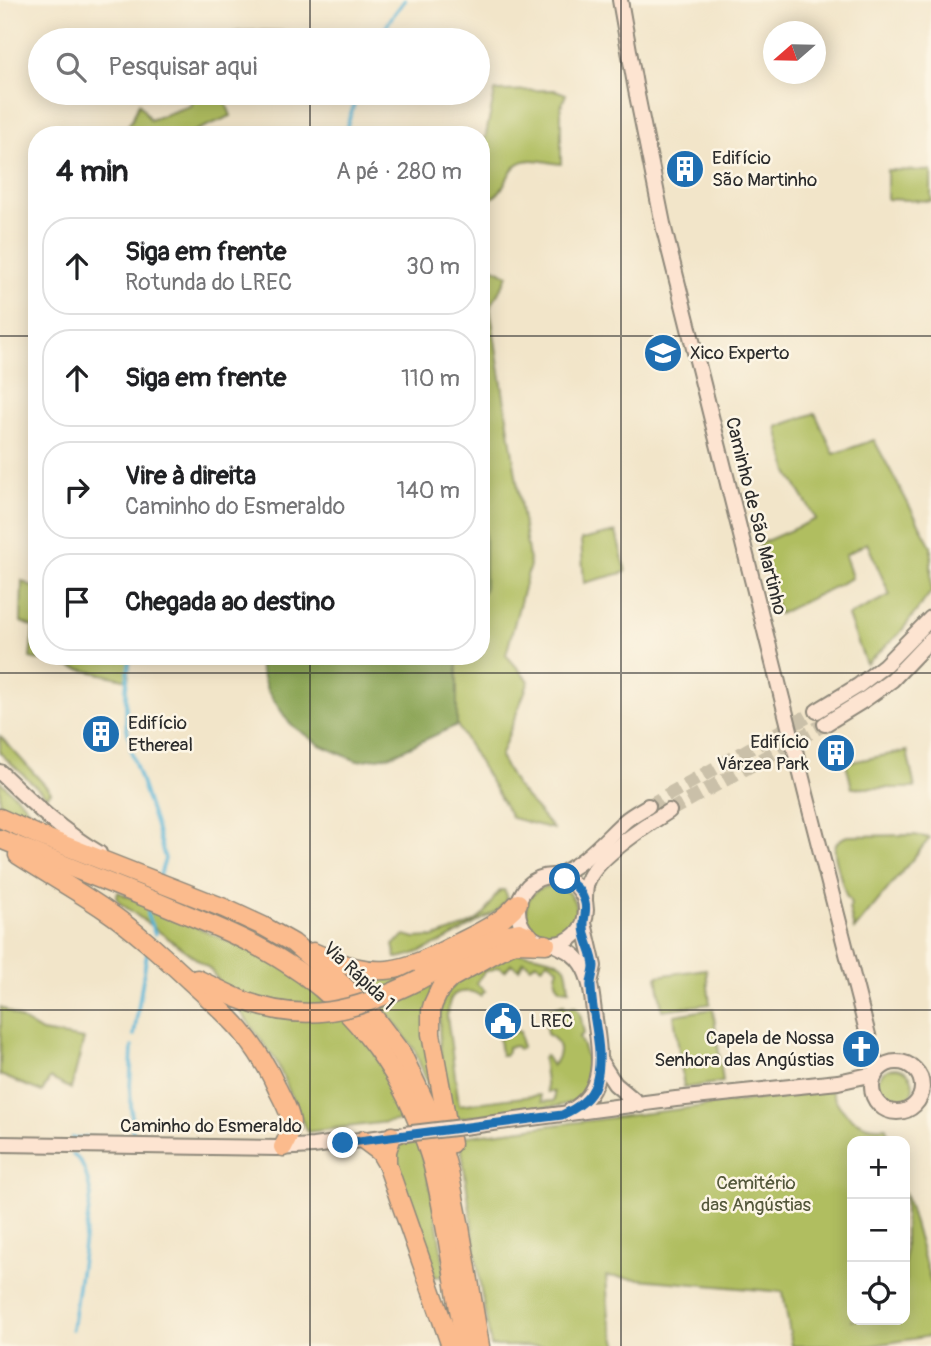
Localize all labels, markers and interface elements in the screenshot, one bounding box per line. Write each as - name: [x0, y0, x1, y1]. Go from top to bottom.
- north arrow: [763, 21, 826, 84]
- search box: [28, 28, 490, 105]
- icon: search: [52, 48, 90, 86]
- text: Pesquisar aqui: [108, 51, 257, 83]
- place label: Edifício São Martinho: [712, 146, 817, 192]
- building icon: Edifício São Martinho: [664, 148, 706, 190]
- text: 4 min: [56, 153, 129, 190]
- text: A pé · 280 m: [336, 157, 462, 186]
- text: Siga em frente: [125, 236, 286, 268]
- icon: ahead: [58, 247, 96, 285]
- text: 30 m: [406, 252, 460, 281]
- text: Rotunda do LREC: [125, 268, 292, 297]
- school or university icon: Xico Experto: [642, 332, 684, 374]
- place label: Xico Experto: [690, 341, 790, 365]
- icon: ahead: [58, 359, 96, 397]
- text: Siga em frente: [125, 362, 286, 394]
- text: 110 m: [401, 364, 460, 393]
- street label: Caminho de São Martinho: [720, 415, 792, 617]
- text: Vire à direita: [125, 460, 256, 492]
- icon: right: [58, 471, 96, 509]
- text: 140 m: [397, 476, 460, 505]
- text: Caminho do Esmeraldo: [125, 492, 345, 521]
- icon: arrive: [58, 583, 96, 621]
- text: Chegada ao destino: [125, 586, 335, 618]
- place label: Edifício Ethereal: [128, 711, 193, 757]
- building icon: Edifício Ethereal: [80, 713, 122, 755]
- place label: Edifício Várzea Park: [716, 730, 809, 776]
- building icon: Edifício Várzea Park: [815, 732, 857, 774]
- route start: [549, 863, 580, 894]
- street label: Via Rápida 1: [318, 937, 400, 1015]
- public building icon: LREC: [482, 1000, 524, 1042]
- place label: LREC: [530, 1009, 573, 1033]
- place label: Capela de Nossa Senhora das Angústias: [654, 1026, 835, 1072]
- church icon: Capela de Nossa Senhora das Angústias: [840, 1028, 882, 1070]
- street label: Caminho do Esmeraldo: [120, 1114, 302, 1138]
- route end: [327, 1127, 358, 1158]
- map controls: [847, 1136, 910, 1325]
- button: +: [847, 1136, 910, 1199]
- park label: Cemitério das Angústias: [701, 1171, 812, 1217]
- button: −: [847, 1199, 910, 1262]
- button: locate: [847, 1262, 910, 1325]

